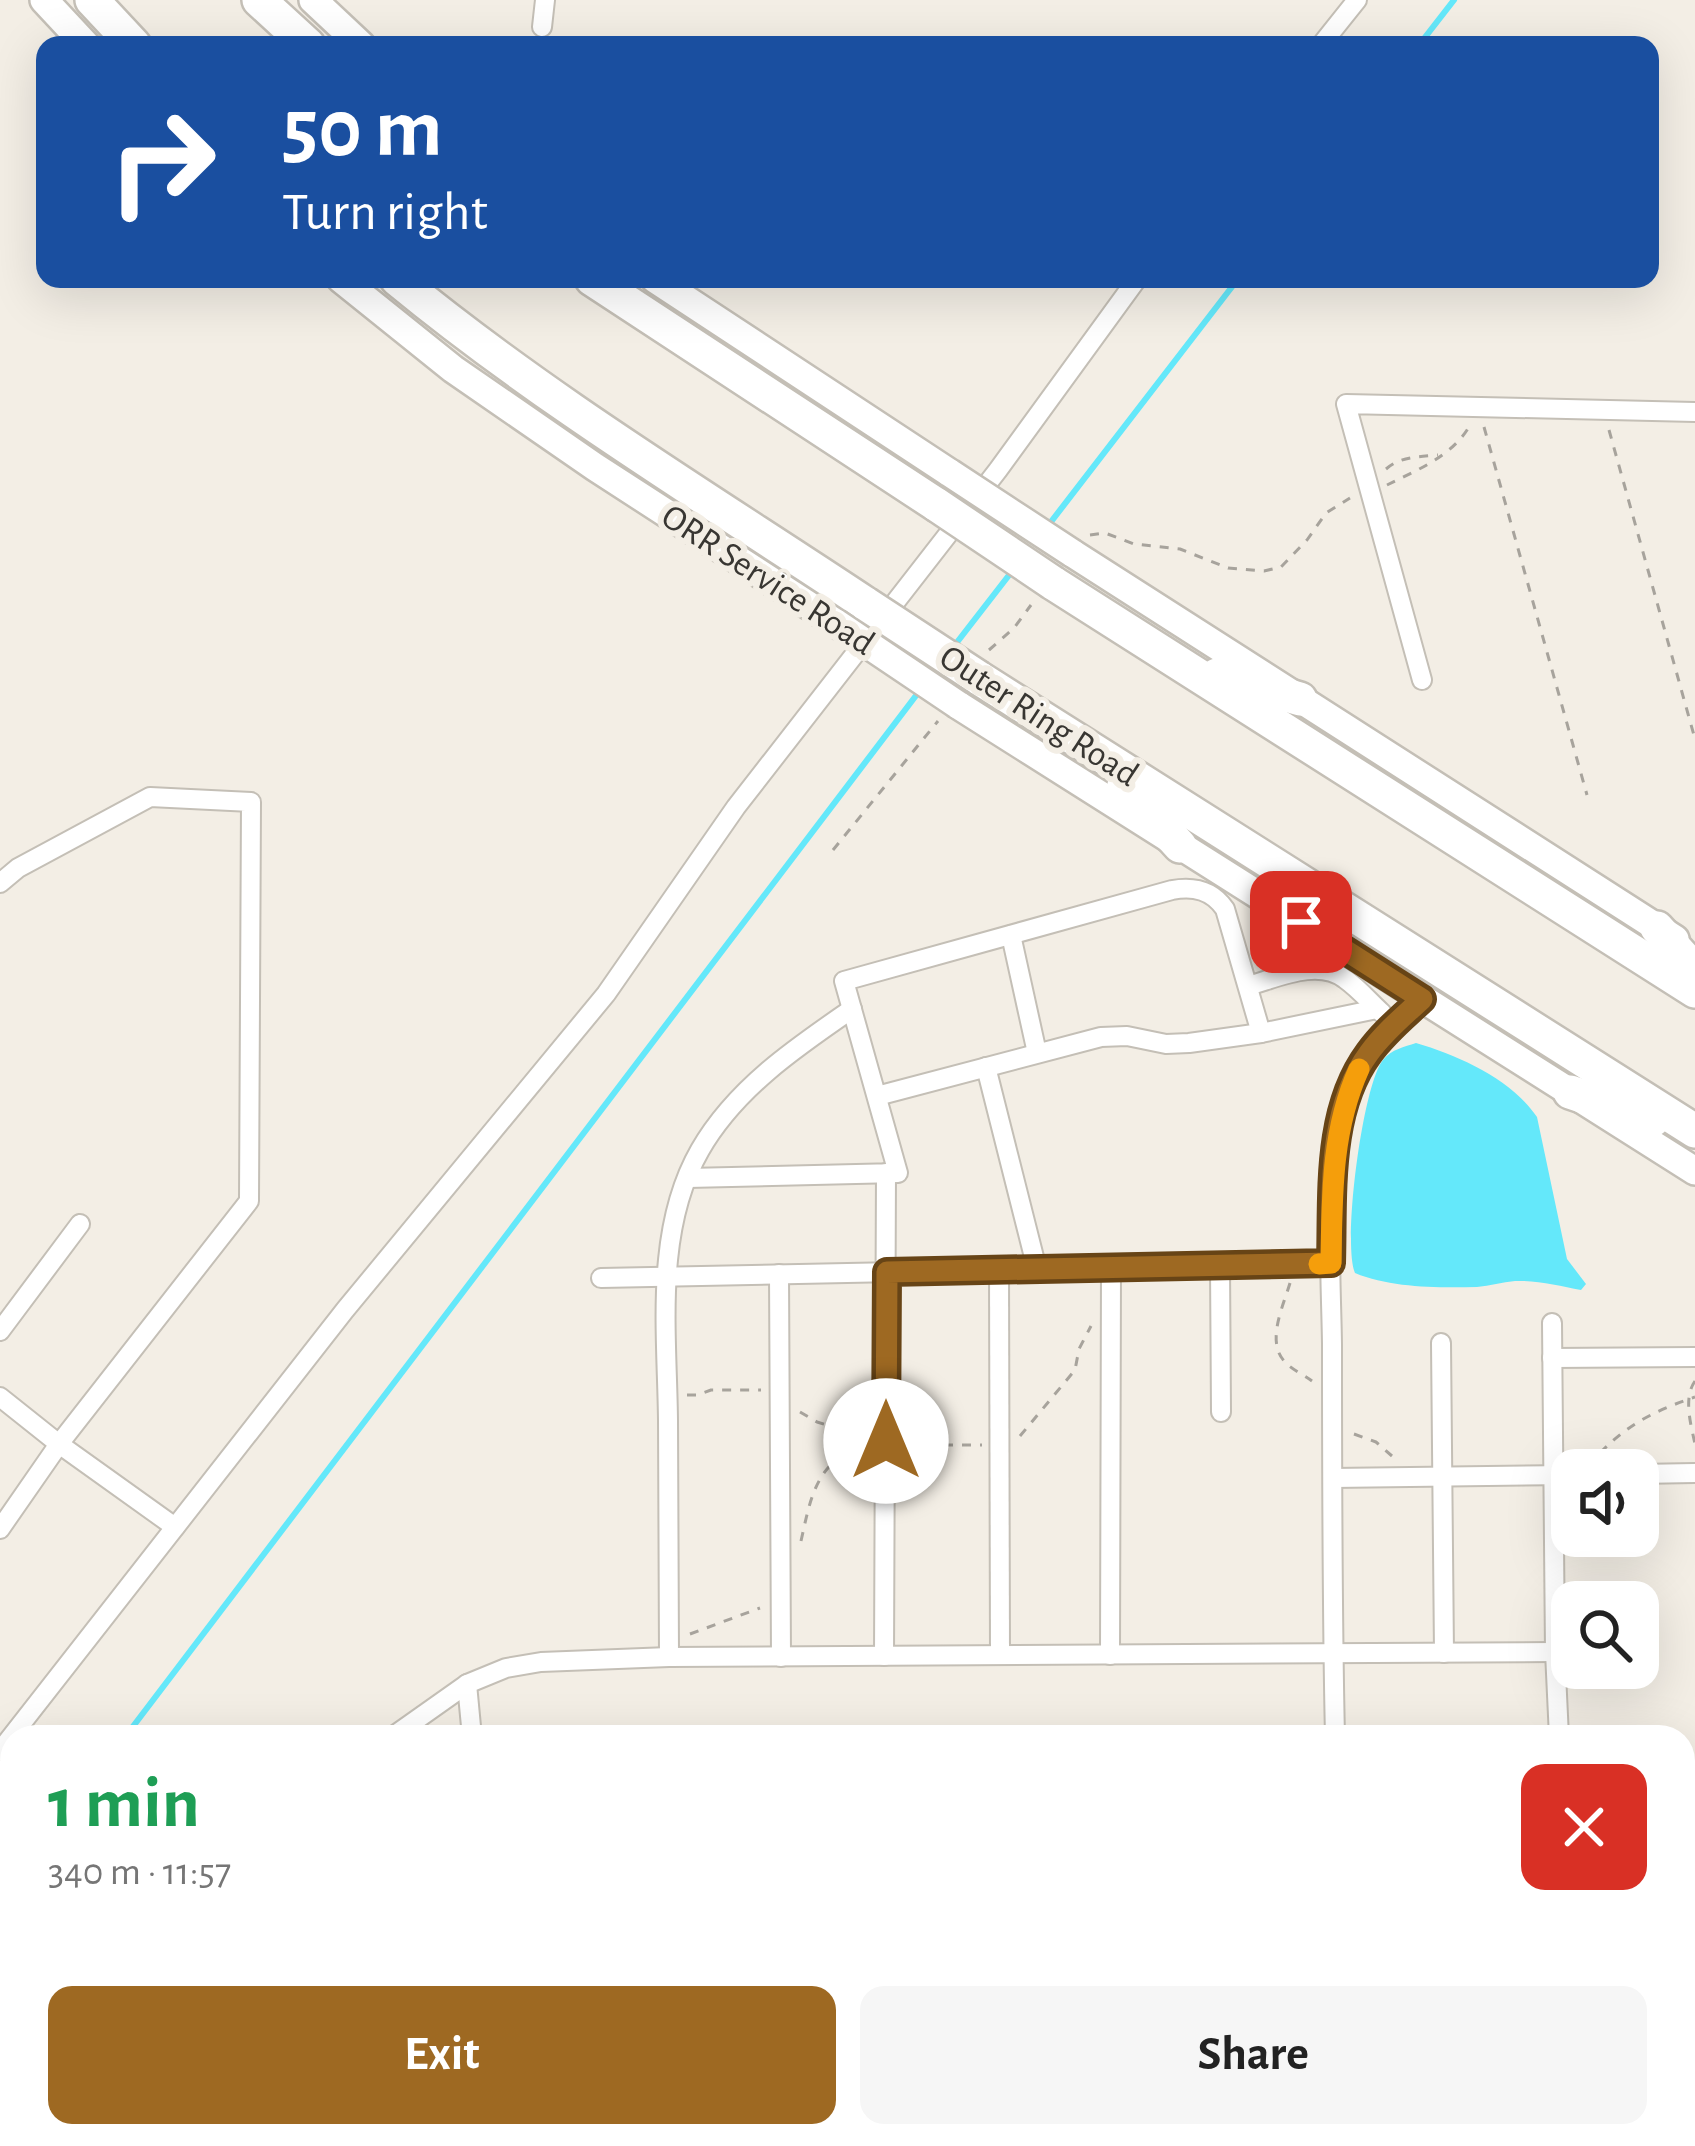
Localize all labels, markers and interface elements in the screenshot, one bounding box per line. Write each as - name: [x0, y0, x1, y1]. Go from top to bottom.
- icon: right: [84, 84, 240, 240]
- text: 50 m: [282, 88, 443, 172]
- text: Turn right: [282, 186, 488, 240]
- street label: ORR Service Road: [655, 498, 881, 662]
- street label: Outer Ring Road: [933, 639, 1145, 793]
- pin: [1250, 871, 1352, 973]
- icon: arrive: [1268, 889, 1334, 955]
- position arrow: [823, 1378, 949, 1504]
- map controls: [1551, 1449, 1659, 1689]
- button: sound: [1551, 1449, 1659, 1557]
- button: search: [1551, 1581, 1659, 1689]
- button: close: [1521, 1764, 1647, 1890]
- text: 1 min: [48, 1768, 200, 1840]
- text: 340 m · 11:57: [48, 1853, 231, 1892]
- button: Exit: [48, 1986, 836, 2124]
- button: Share: [860, 1986, 1647, 2124]

